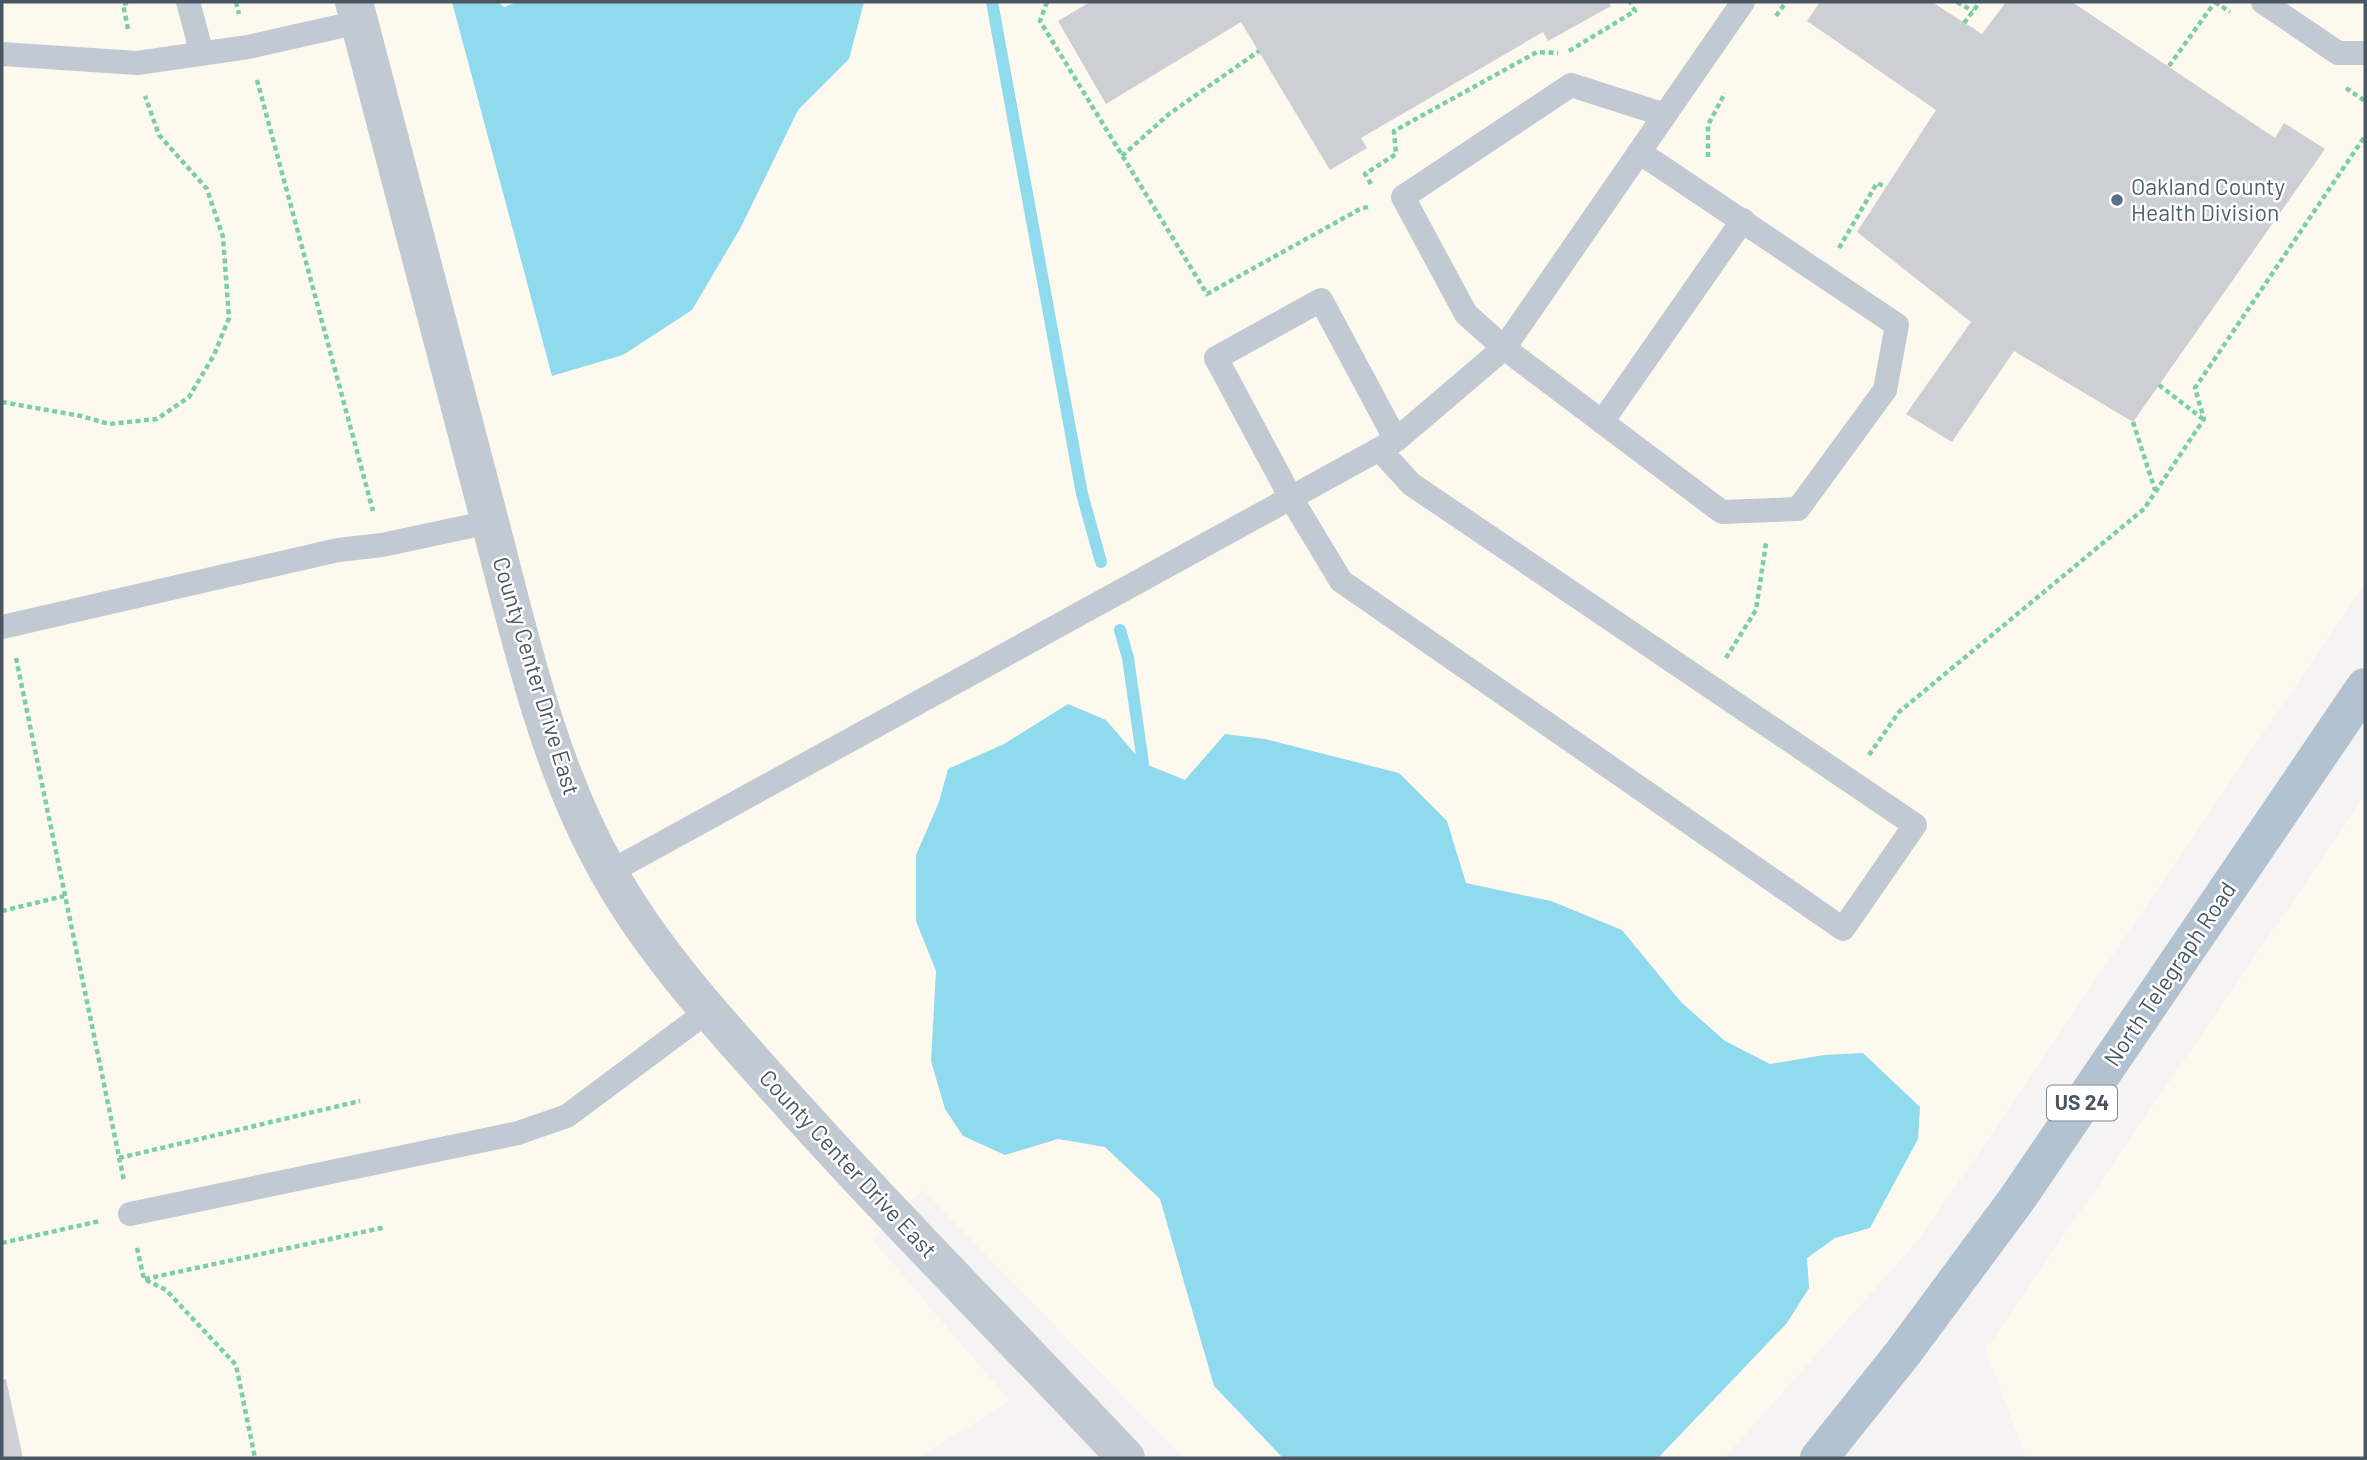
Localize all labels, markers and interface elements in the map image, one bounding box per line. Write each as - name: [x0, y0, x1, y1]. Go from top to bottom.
- place label: Oakland County Health Division: [2131, 172, 2285, 226]
- marker: Oakland County Health Division: [2109, 192, 2125, 208]
- street label: County Center Drive East: [487, 553, 587, 798]
- street label: North Telegraph Road: [2097, 876, 2241, 1071]
- street label: County Center Drive East: [754, 1063, 943, 1263]
- road number: US 24: [2047, 1086, 2117, 1120]

